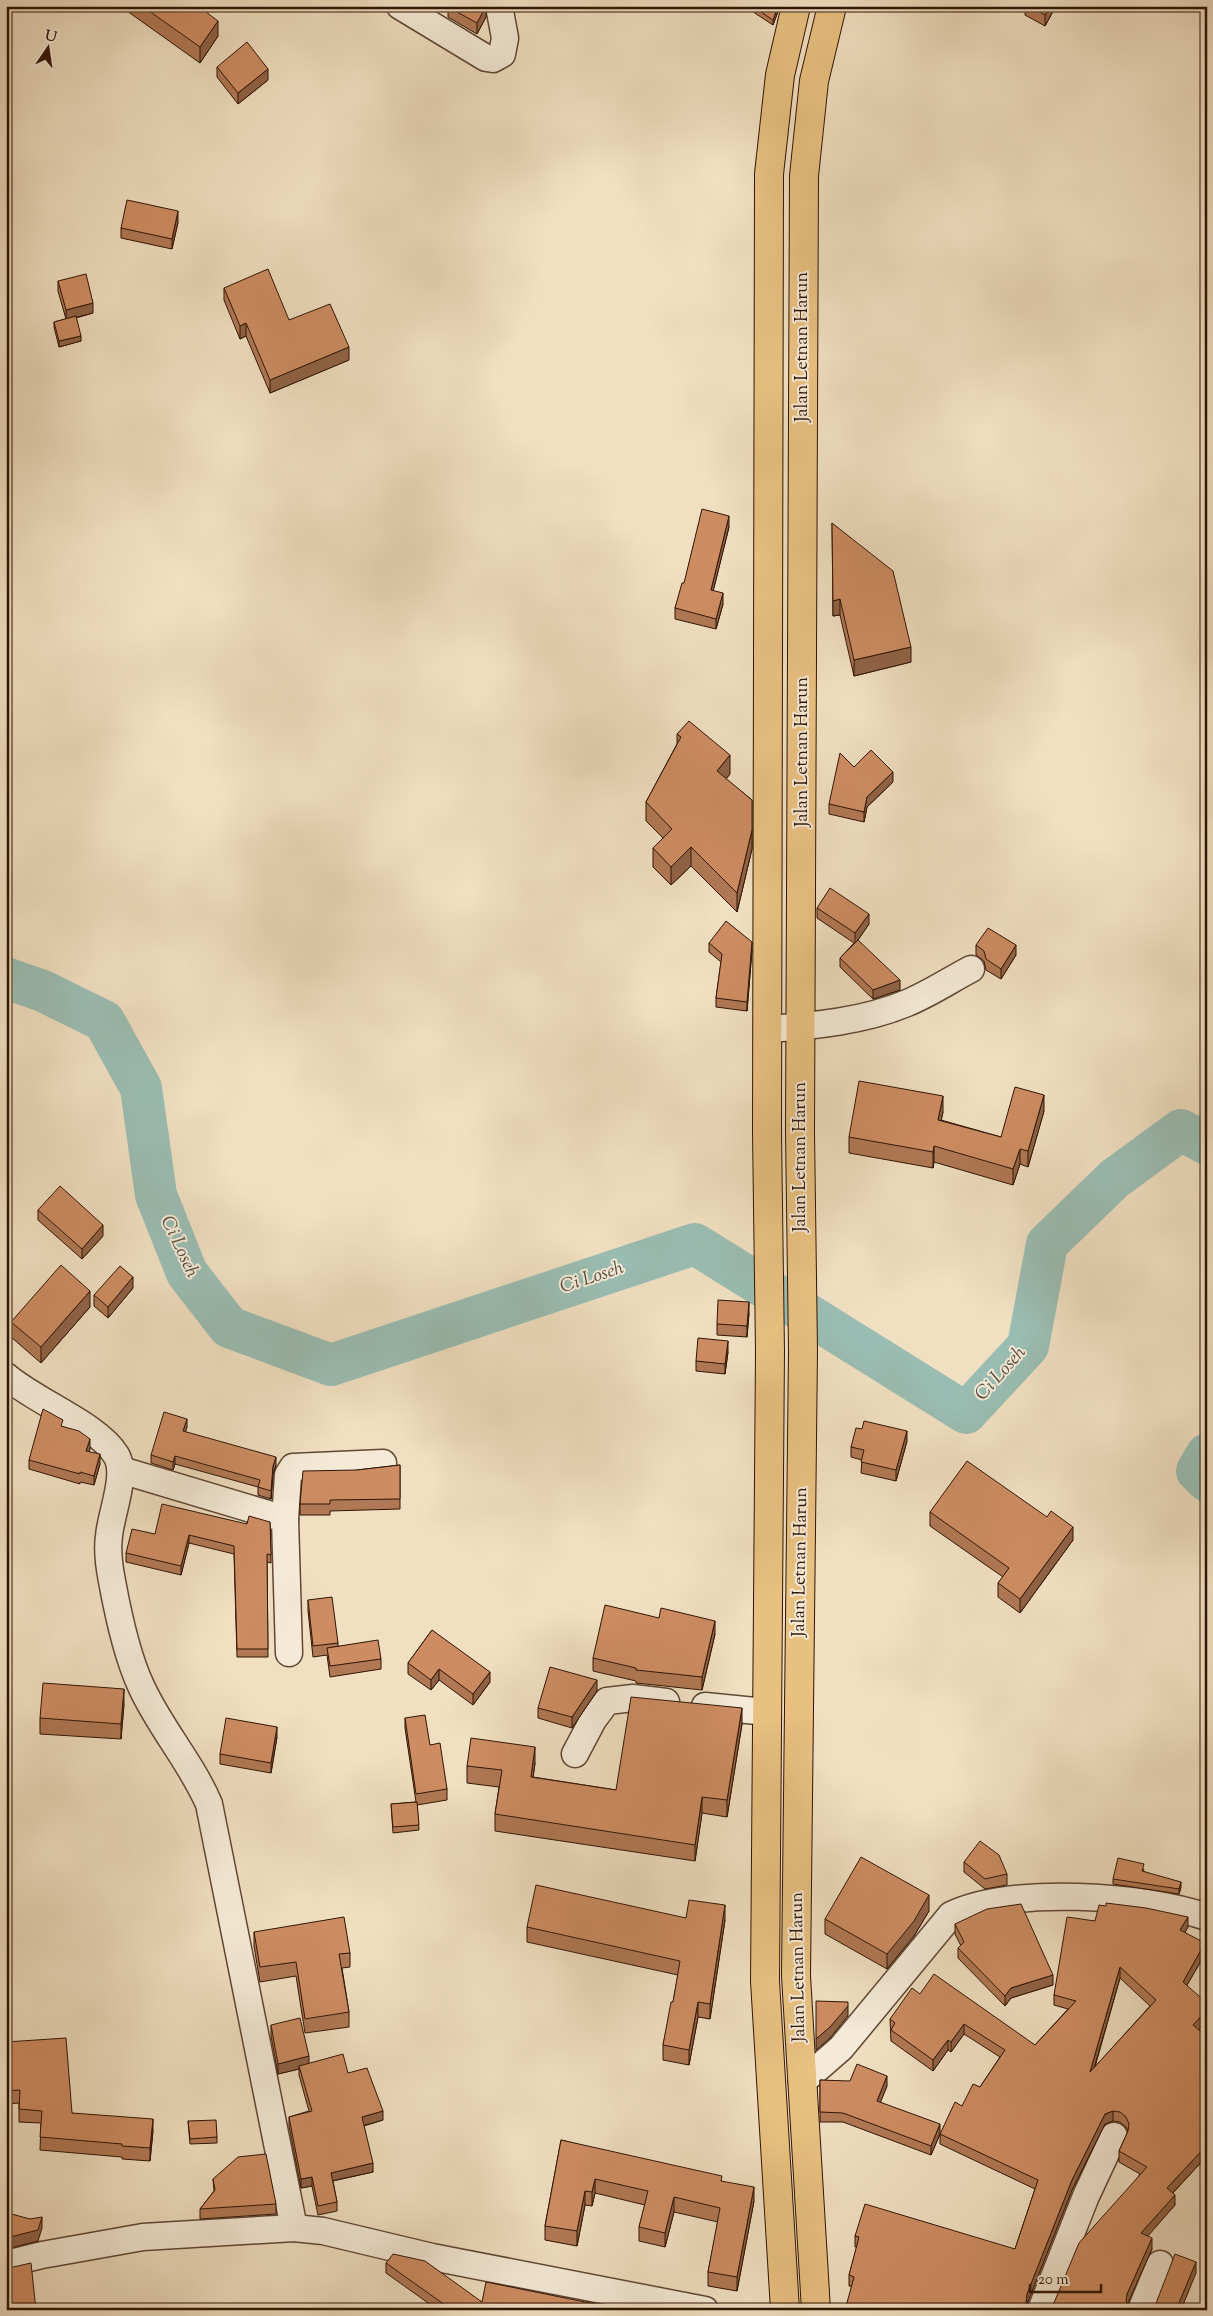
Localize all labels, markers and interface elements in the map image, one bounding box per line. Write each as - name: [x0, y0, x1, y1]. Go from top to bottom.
- north arrow: [22, 22, 72, 72]
- text: U: [43, 26, 59, 48]
- street label: Jalan Letnan Harun: [790, 272, 816, 423]
- street label: Jalan Letnan Harun: [790, 677, 816, 828]
- street label: Jalan Letnan Harun: [788, 1082, 814, 1233]
- water label: Ci Loseh: [153, 1212, 205, 1283]
- water label: Ci Loseh: [557, 1255, 628, 1301]
- water label: Ci Loseh: [969, 1340, 1033, 1407]
- street label: Jalan Letnan Harun: [787, 1486, 815, 1638]
- street label: Jalan Letnan Harun: [785, 1891, 813, 2043]
- scale bar: [1030, 2261, 1102, 2293]
- text: 20 m: [1038, 2270, 1069, 2291]

